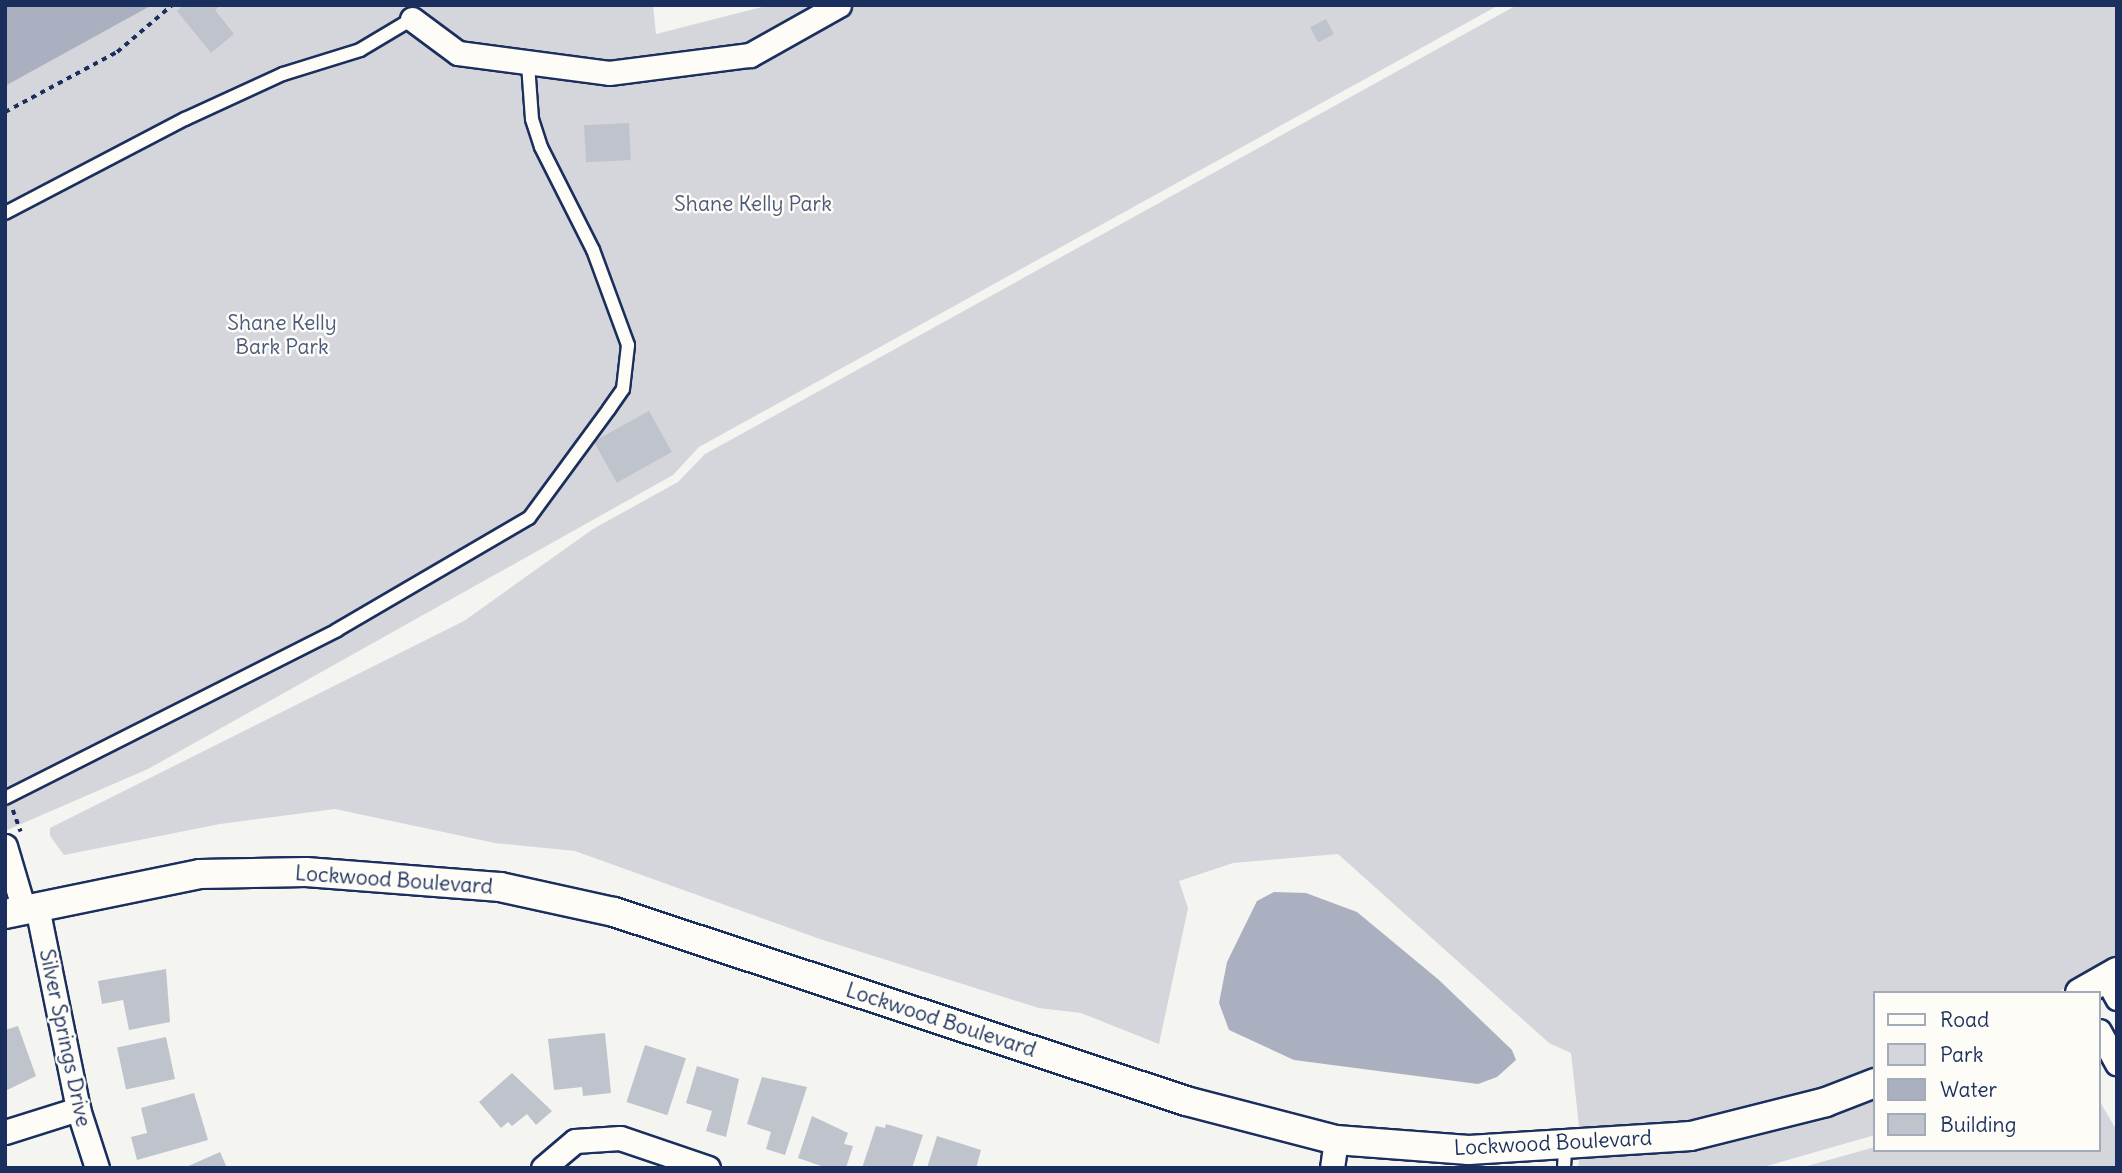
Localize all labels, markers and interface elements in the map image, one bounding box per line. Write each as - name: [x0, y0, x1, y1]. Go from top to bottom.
- park label: Shane Kelly Park: [674, 191, 832, 217]
- park label: Shane Kelly Bark Park: [227, 310, 337, 360]
- street label: Lockwood Boulevard: [294, 861, 494, 899]
- street label: Silver Springs Drive: [34, 947, 96, 1129]
- street label: Lockwood Boulevard: [843, 977, 1039, 1063]
- legend: [1874, 991, 2101, 1152]
- text: Road: [1940, 1006, 1989, 1033]
- text: Park: [1940, 1041, 1983, 1068]
- text: Water: [1940, 1076, 1997, 1103]
- text: Building: [1940, 1111, 2016, 1138]
- street label: Lockwood Boulevard: [1453, 1125, 1653, 1161]

